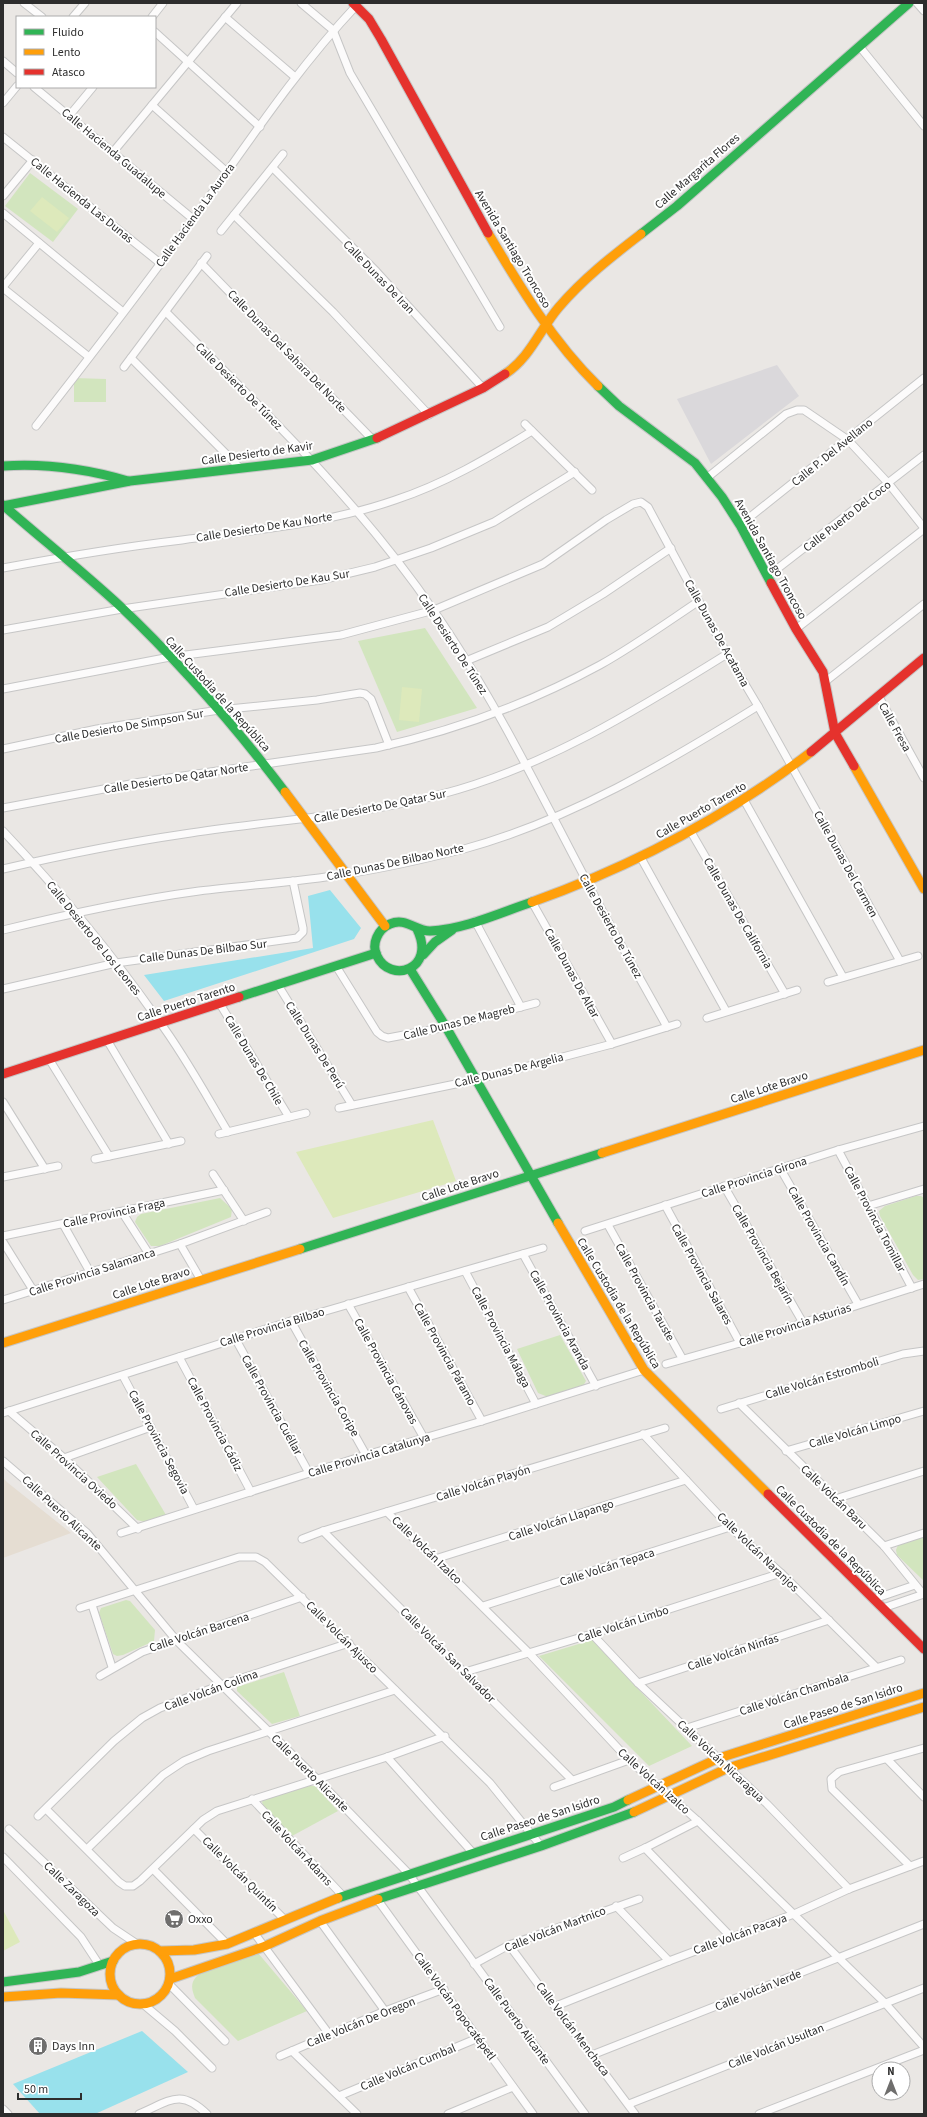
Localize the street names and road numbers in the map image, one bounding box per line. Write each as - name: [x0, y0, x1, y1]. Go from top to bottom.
- street label: Calle Hacienda Guadalupe: [58, 104, 170, 202]
- street label: Calle Margarita Flores: [651, 130, 744, 213]
- street label: Calle Hacienda Las Dunas: [27, 153, 137, 247]
- street label: Calle Hacienda La Aurora: [152, 160, 239, 271]
- street label: Avenida Santiago Troncoso: [470, 187, 555, 312]
- street label: Calle Dunas De Iran: [339, 237, 418, 318]
- street label: Calle Dunas Del Sahara Del Norte: [223, 286, 350, 416]
- street label: Calle Desierto De Túnez: [191, 339, 286, 434]
- street label: Calle P. Del Avellano: [788, 414, 877, 491]
- street label: Calle Desierto de Kavir: [200, 437, 315, 470]
- street label: Calle Puerto Del Coco: [800, 477, 895, 556]
- street label: Avenida Santiago Troncoso: [730, 496, 811, 623]
- street label: Calle Desierto De Kau Norte: [195, 508, 333, 547]
- street label: Calle Desierto De Kau Sur: [223, 565, 352, 602]
- street label: Calle Dunas De Acatama: [680, 576, 753, 690]
- street label: Calle Desierto De Túnez: [413, 590, 492, 698]
- street label: Calle Custodia de la República: [161, 633, 274, 756]
- street label: Calle Fresa: [874, 699, 915, 755]
- street label: Calle Desierto De Simpson Sur: [53, 705, 206, 748]
- street label: Calle Desierto De Qatar Norte: [103, 759, 249, 798]
- street label: Calle Puerto Tarento: [653, 778, 750, 843]
- street label: Calle Desierto De Qatar Sur: [312, 785, 449, 828]
- street label: Calle Dunas Del Carmen: [809, 808, 882, 921]
- street label: Calle Dunas De Bilbao Norte: [325, 840, 465, 885]
- street label: Calle Dunas De California: [699, 855, 776, 972]
- street label: Calle Desierto De Túnez: [575, 871, 646, 982]
- street label: Calle Desierto De Los Leones: [42, 878, 145, 999]
- street label: Calle Dunas De Altar: [540, 925, 604, 1022]
- street label: Calle Dunas De Bilbao Sur: [138, 935, 269, 968]
- street label: Calle Puerto Tarento: [135, 979, 237, 1026]
- street label: Calle Dunas De Perú: [281, 998, 348, 1092]
- street label: Calle Dunas De Magreb: [402, 1000, 517, 1045]
- street label: Calle Dunas De Chile: [220, 1012, 287, 1109]
- street label: Calle Dunas De Argelia: [453, 1049, 565, 1092]
- street label: Calle Lote Bravo: [728, 1067, 810, 1108]
- street label: Calle Provincia Girona: [699, 1152, 809, 1203]
- street label: Calle Provincia Tomillar: [839, 1163, 910, 1276]
- street label: Calle Lote Bravo: [419, 1165, 501, 1206]
- street label: Calle Provincia Candín: [783, 1183, 854, 1289]
- street label: Calle Provincia Fraga: [61, 1194, 167, 1233]
- street label: Calle Provincia Bejarín: [727, 1201, 798, 1307]
- street label: Calle Provincia Salares: [667, 1221, 736, 1328]
- street label: Calle Custodia de la República: [573, 1234, 665, 1372]
- street label: Calle Provincia Tauste: [611, 1240, 679, 1344]
- street label: Calle Provincia Salamanca: [27, 1244, 158, 1301]
- street label: Calle Lote Bravo: [110, 1263, 192, 1304]
- street label: Calle Provincia Aranda: [525, 1267, 594, 1374]
- street label: Calle Provincia Málaga: [467, 1284, 534, 1391]
- street label: Calle Provincia Asturias: [737, 1299, 853, 1352]
- street label: Calle Provincia Páramo: [409, 1300, 480, 1409]
- street label: Calle Provincia Bilbao: [218, 1303, 327, 1352]
- street label: Calle Provincia Cánovas: [349, 1315, 422, 1427]
- street label: Calle Provincia Coripe: [294, 1336, 363, 1440]
- street label: Calle Provincia Cuéllar: [237, 1352, 307, 1459]
- street label: Calle Volcán Estromboli: [763, 1353, 881, 1404]
- street label: Calle Provincia Cádiz: [183, 1374, 247, 1474]
- street label: Calle Provincia Segovia: [124, 1387, 193, 1497]
- street label: Calle Volcán Limpo: [807, 1410, 903, 1453]
- street label: Calle Provincia Oviedo: [26, 1425, 121, 1513]
- street label: Calle Provincia Catalunya: [306, 1429, 432, 1482]
- street label: Calle Volcán Playón: [434, 1461, 532, 1506]
- street label: Calle Volcán Baru: [796, 1461, 871, 1534]
- street label: Calle Puerto Alicante: [18, 1472, 105, 1555]
- street label: Calle Custodia de la República: [771, 1481, 890, 1600]
- street label: Calle Volcán Llapango: [506, 1495, 616, 1546]
- street label: Calle Volcán Naranjos: [713, 1509, 802, 1596]
- street label: Calle Volcán Izalco: [388, 1512, 466, 1588]
- street label: Calle Volcán Tepaca: [558, 1544, 657, 1591]
- street label: Calle Volcán Ajusco: [302, 1597, 382, 1677]
- street label: Calle Volcán Limbo: [575, 1602, 671, 1647]
- street label: Calle Volcán San Salvador: [396, 1604, 500, 1708]
- street label: Calle Volcán Barcena: [147, 1608, 251, 1657]
- street label: Calle Volcán Ninfas: [685, 1630, 781, 1675]
- street label: Calle Volcán Colima: [162, 1666, 260, 1715]
- street label: Calle Volcán Chambala: [737, 1669, 851, 1720]
- street label: Calle Paseo de San Isidro: [781, 1679, 905, 1734]
- street label: Calle Volcán Nicaragua: [673, 1716, 768, 1806]
- street label: Calle Puerto Alicante: [267, 1731, 352, 1816]
- street label: Calle Volcán Izalco: [614, 1744, 694, 1819]
- street label: Calle Paseo de San Isidro: [478, 1791, 602, 1846]
- street label: Calle Volcán Adams: [257, 1807, 336, 1890]
- street label: Calle Volcán Quintín: [198, 1833, 281, 1916]
- street label: Calle Zaragoza: [40, 1858, 104, 1921]
- street label: Calle Volcán Martnico: [502, 1902, 608, 1957]
- street label: Calle Volcán Pacaya: [691, 1910, 789, 1959]
- street label: Calle Volcán Popocatépetl: [409, 1949, 500, 2064]
- street label: Calle Volcán Verde: [712, 1965, 804, 2016]
- street label: Calle Puerto Alicante: [479, 1974, 554, 2068]
- street label: Calle Volcán Menchaca: [532, 1979, 614, 2080]
- street label: Calle Volcán De Oregon: [304, 1993, 418, 2052]
- street label: Calle Volcán Usultan: [726, 2019, 827, 2073]
- street label: Calle Volcán Cumbal: [358, 2040, 459, 2095]

